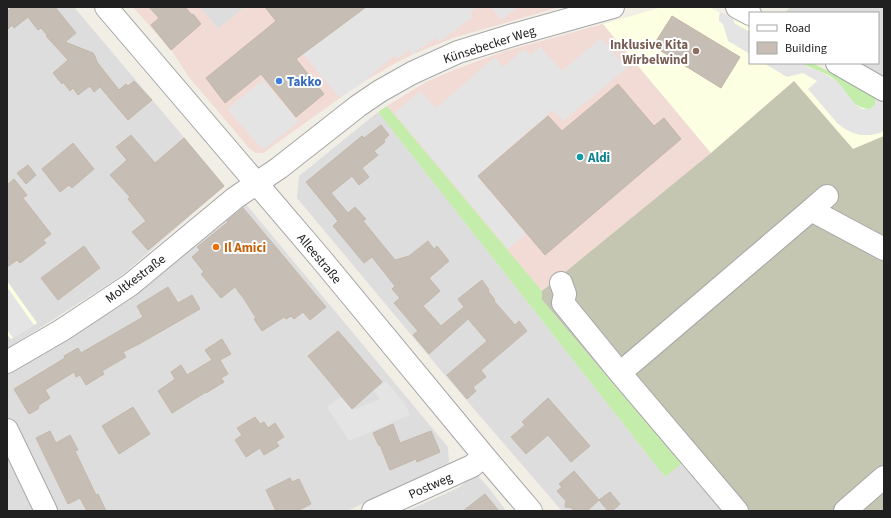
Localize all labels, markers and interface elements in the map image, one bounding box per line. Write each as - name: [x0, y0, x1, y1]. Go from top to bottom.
- legend: [749, 12, 879, 64]
- text: Road: [785, 20, 811, 37]
- street label: Künsebecker Weg: [441, 21, 538, 68]
- place label: Inklusive Kita Wirbelwind: [610, 36, 688, 69]
- text: Building: [785, 40, 827, 57]
- marker: Inklusive Kita Wirbelwind: [691, 46, 701, 56]
- place label: Takko: [287, 73, 321, 91]
- marker: Takko: [274, 76, 284, 86]
- place label: Aldi: [587, 149, 610, 167]
- marker: Aldi: [575, 152, 585, 162]
- street label: Alleestraße: [293, 230, 346, 288]
- place label: Il Amici: [224, 239, 266, 257]
- marker: Il Amici: [211, 242, 221, 252]
- street label: Moltkestraße: [102, 250, 169, 307]
- street label: Postweg: [406, 468, 455, 503]

